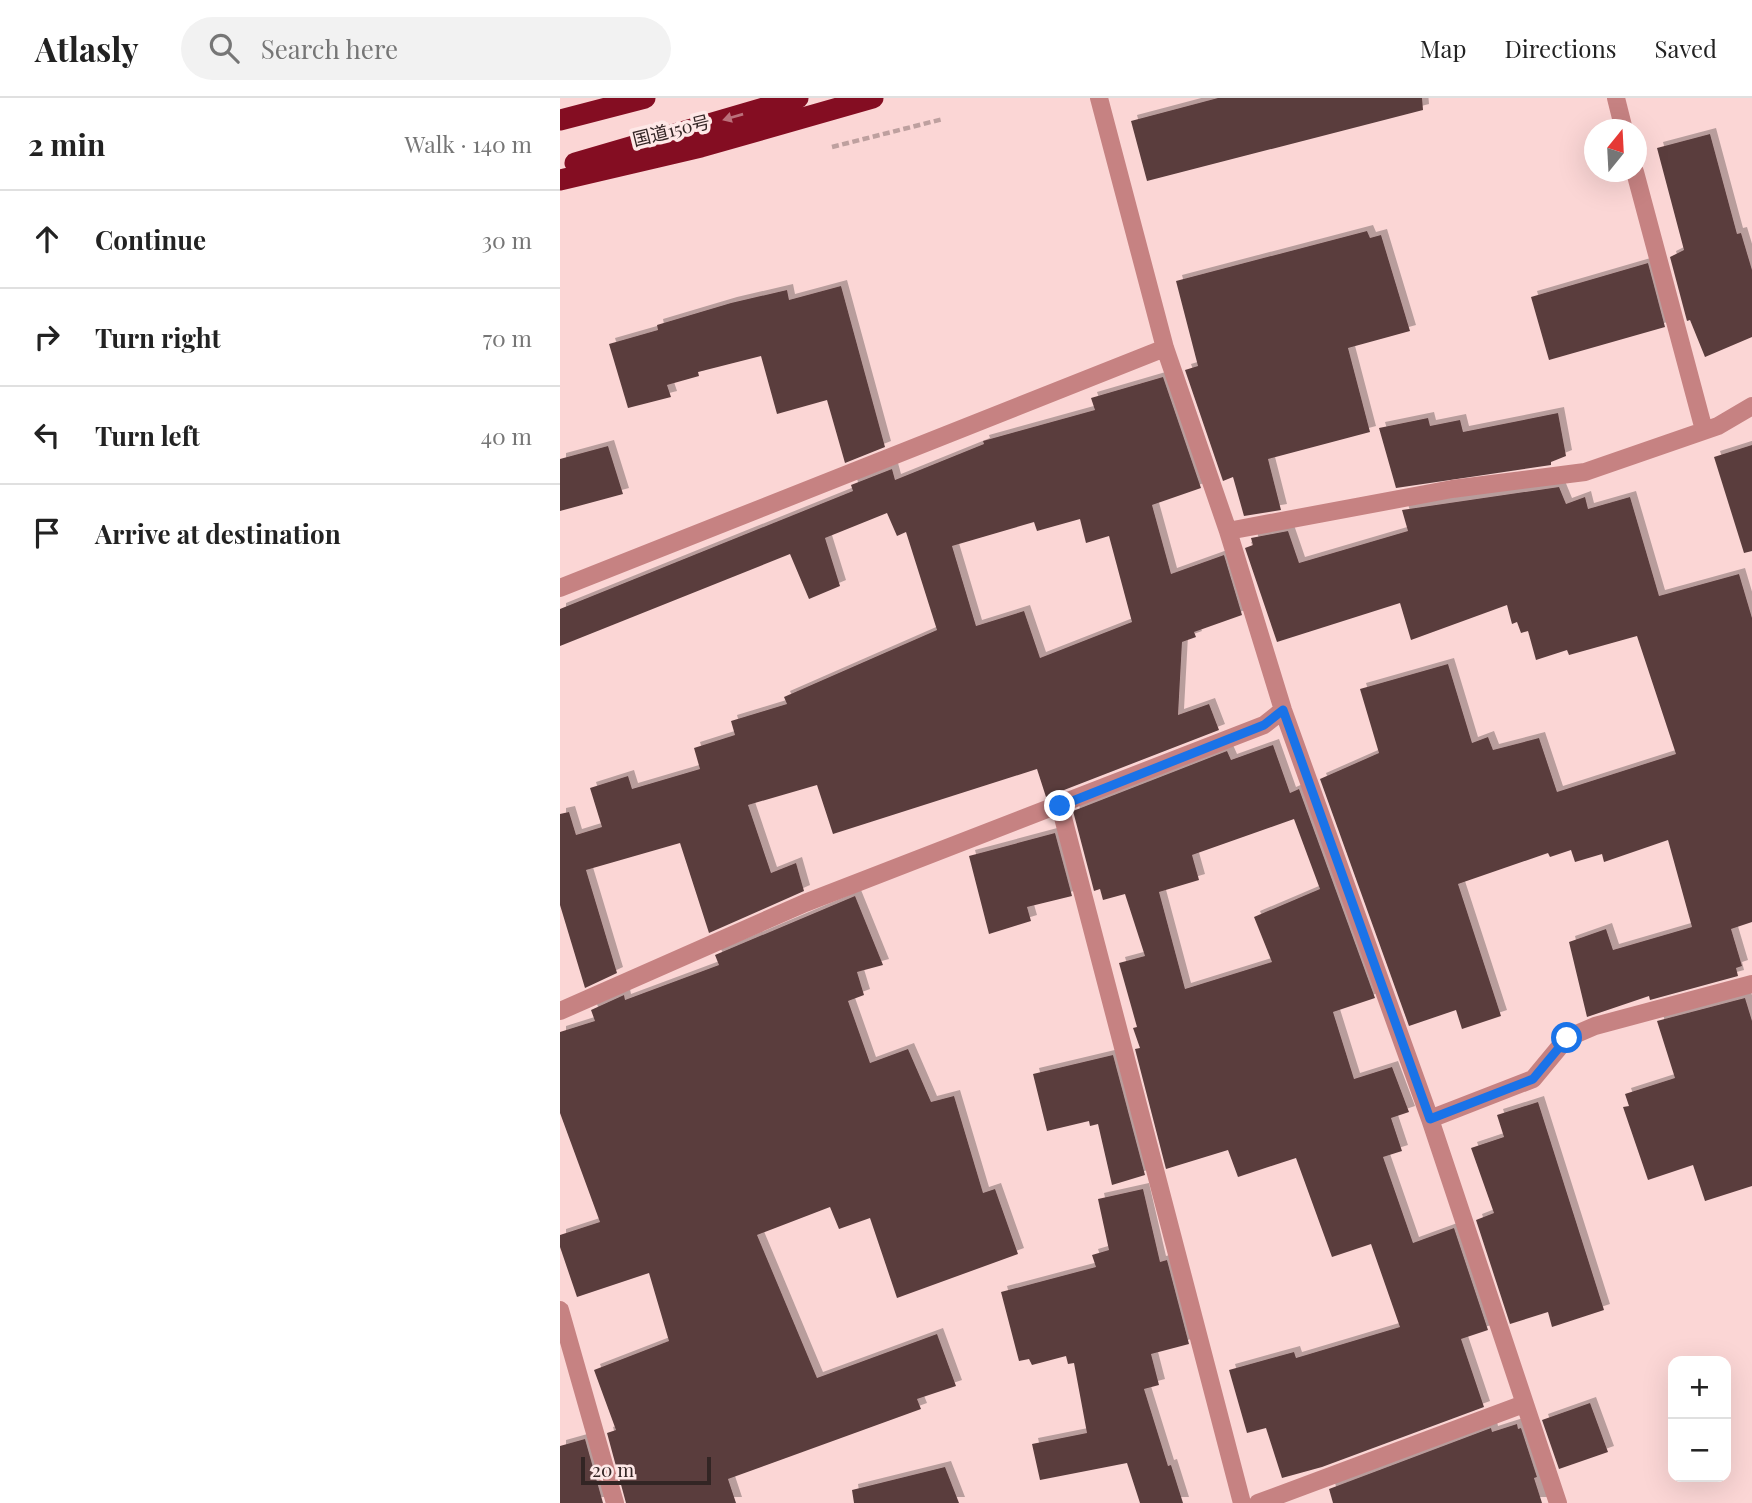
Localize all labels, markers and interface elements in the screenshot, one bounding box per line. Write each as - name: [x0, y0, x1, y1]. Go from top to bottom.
- search box: [181, 17, 671, 80]
- text: Atlasly: [35, 26, 139, 70]
- icon: search: [205, 29, 243, 67]
- text: Search here: [261, 31, 398, 66]
- text: Map: [1420, 32, 1466, 64]
- text: Directions: [1504, 32, 1617, 64]
- text: Saved: [1655, 32, 1717, 64]
- street label: 国道150号: [630, 109, 712, 151]
- one-way arrow: [722, 112, 743, 122]
- north arrow: [1584, 119, 1647, 182]
- text: 2 min: [28, 124, 105, 164]
- text: Walk · 140 m: [405, 128, 532, 159]
- icon: ahead: [28, 220, 66, 258]
- text: Continue: [95, 222, 206, 257]
- text: 30 m: [482, 224, 532, 255]
- icon: right: [28, 318, 66, 356]
- text: Turn right: [95, 320, 221, 355]
- text: 70 m: [483, 322, 532, 353]
- icon: left: [28, 416, 66, 454]
- text: Turn left: [95, 418, 200, 453]
- text: 40 m: [481, 420, 532, 451]
- icon: arrive: [28, 514, 66, 552]
- text: Arrive at destination: [95, 516, 341, 551]
- route end: [1044, 790, 1075, 821]
- route start: [1551, 1022, 1582, 1053]
- map controls: [1668, 1356, 1731, 1482]
- button: +: [1668, 1356, 1731, 1419]
- button: −: [1668, 1419, 1731, 1482]
- scale bar: [581, 1454, 710, 1486]
- text: 20 m: [592, 1456, 634, 1482]

